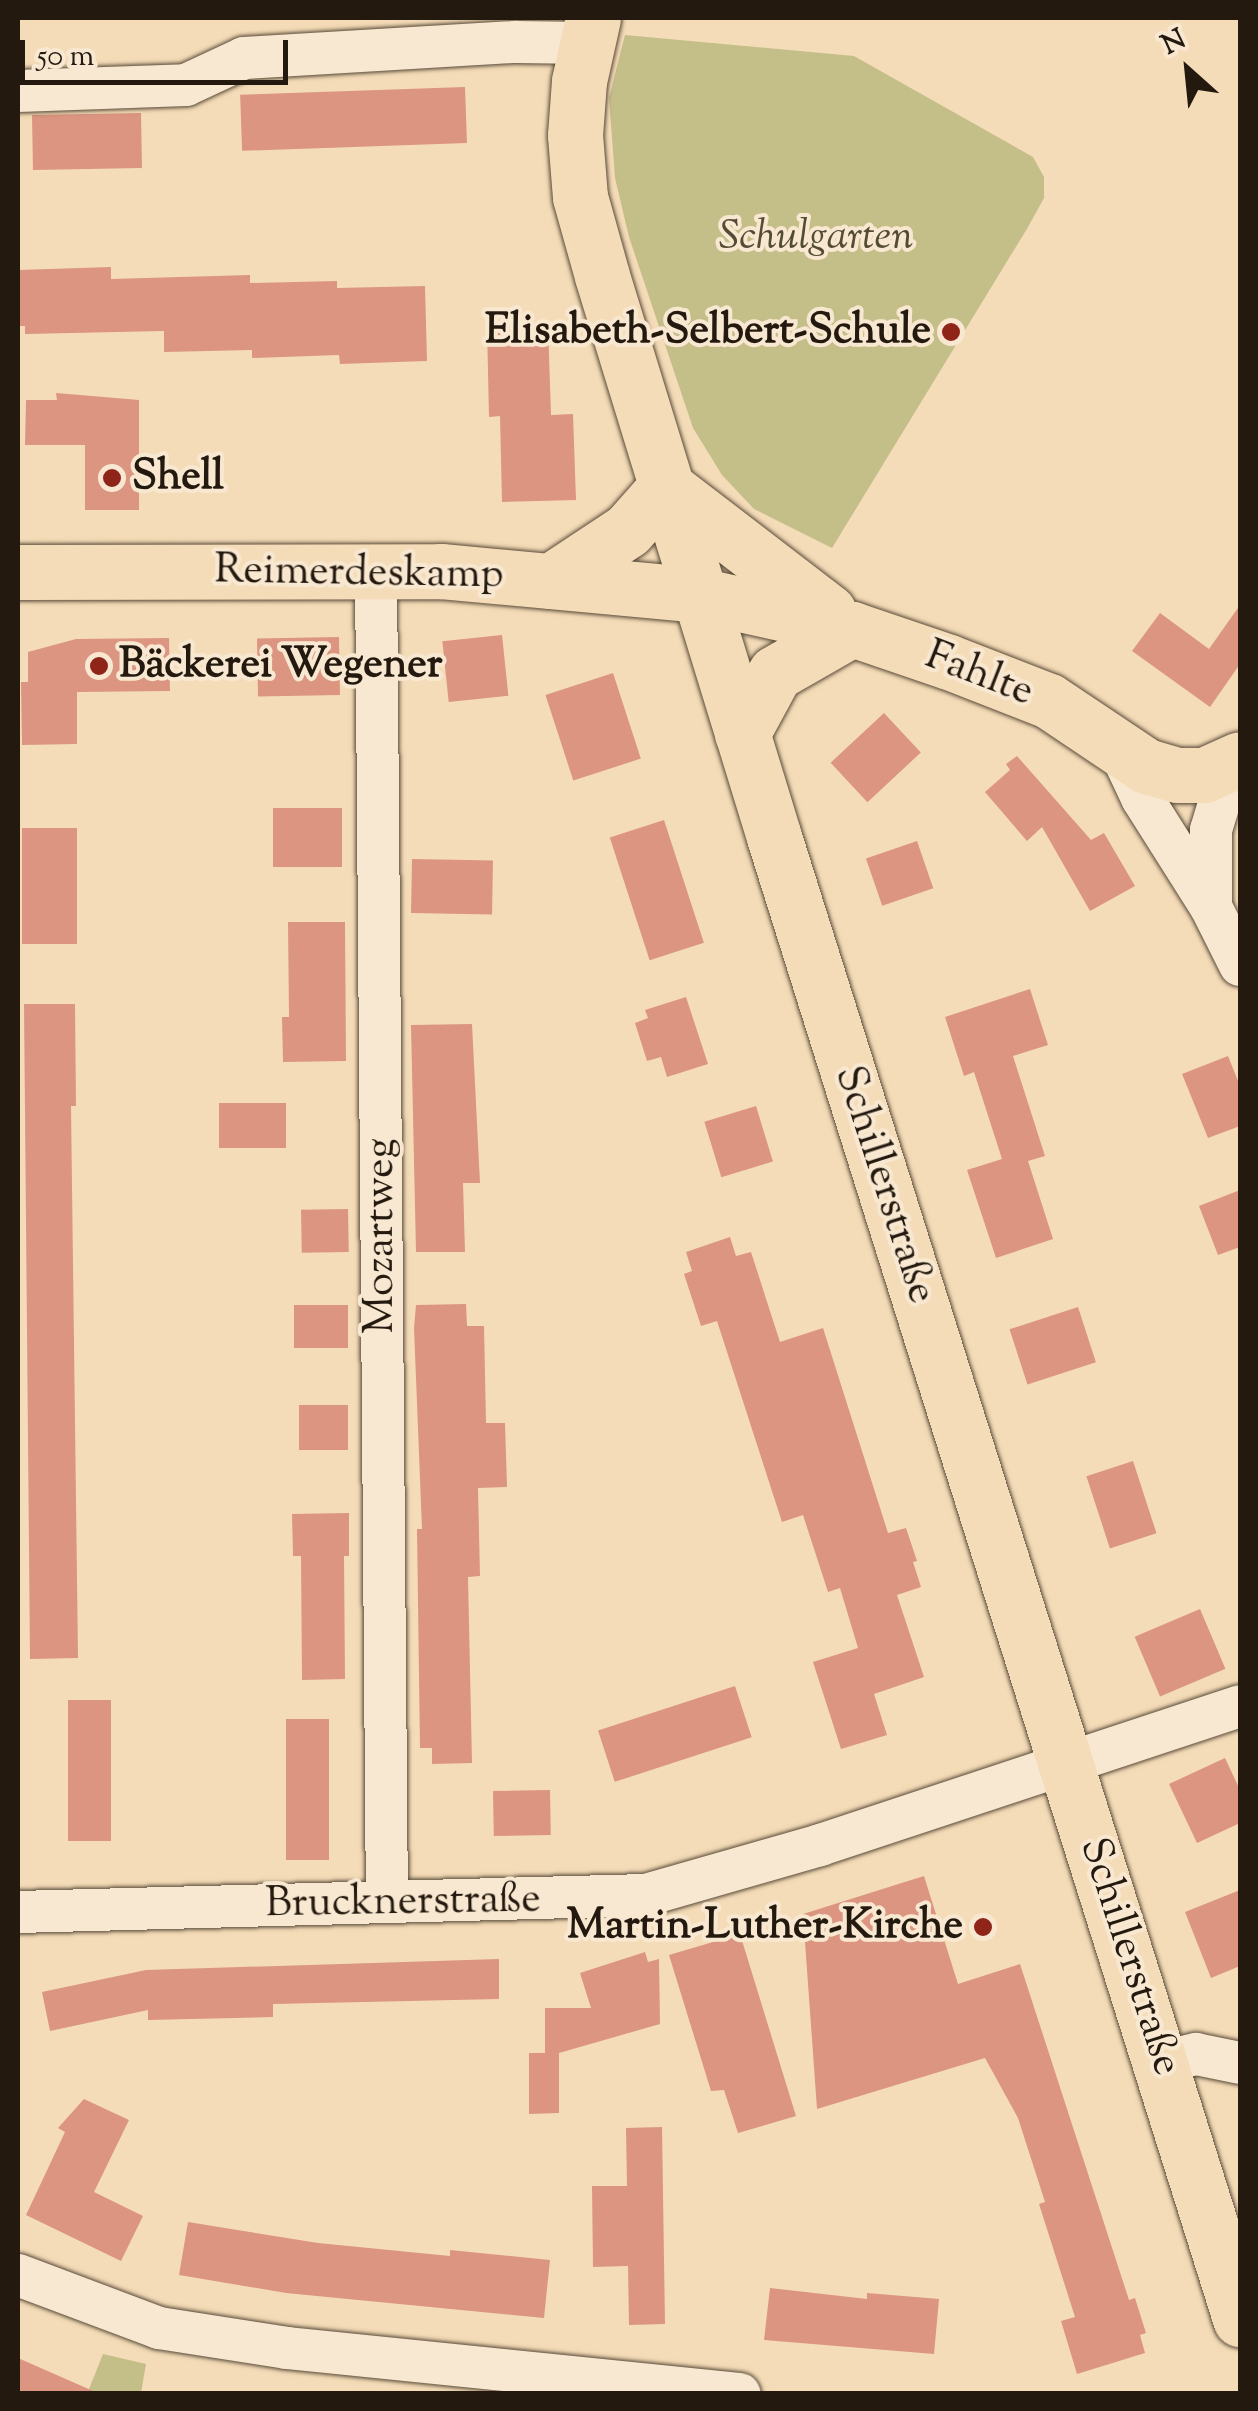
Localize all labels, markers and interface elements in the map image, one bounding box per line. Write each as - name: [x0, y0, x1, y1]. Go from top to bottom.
- scale bar: [25, 20, 292, 82]
- north arrow: [1138, 20, 1238, 120]
- text: N: [1155, 20, 1193, 66]
- text: 50 m: [37, 36, 94, 79]
- park label: Schulgarten: [719, 213, 913, 263]
- place label: Elisabeth-Selbert-Schule: [485, 307, 931, 357]
- marker: Elisabeth-Selbert-Schule: [940, 321, 962, 343]
- place label: Shell: [132, 453, 224, 503]
- marker: Shell: [101, 467, 123, 489]
- street label: Reimerdeskamp: [214, 546, 504, 602]
- street label: Fahlte: [918, 631, 1040, 719]
- place label: Bäckerei Wegener: [119, 641, 443, 691]
- marker: Bäckerei Wegener: [88, 655, 110, 677]
- street label: Schillerstraße: [822, 1060, 946, 1310]
- street label: Mozartweg: [357, 1138, 407, 1334]
- street label: Schillerstraße: [1067, 1832, 1191, 2082]
- street label: Brucknerstraße: [265, 1875, 541, 1931]
- place label: Martin-Luther-Kirche: [567, 1902, 963, 1952]
- marker: Martin-Luther-Kirche: [972, 1916, 994, 1938]

